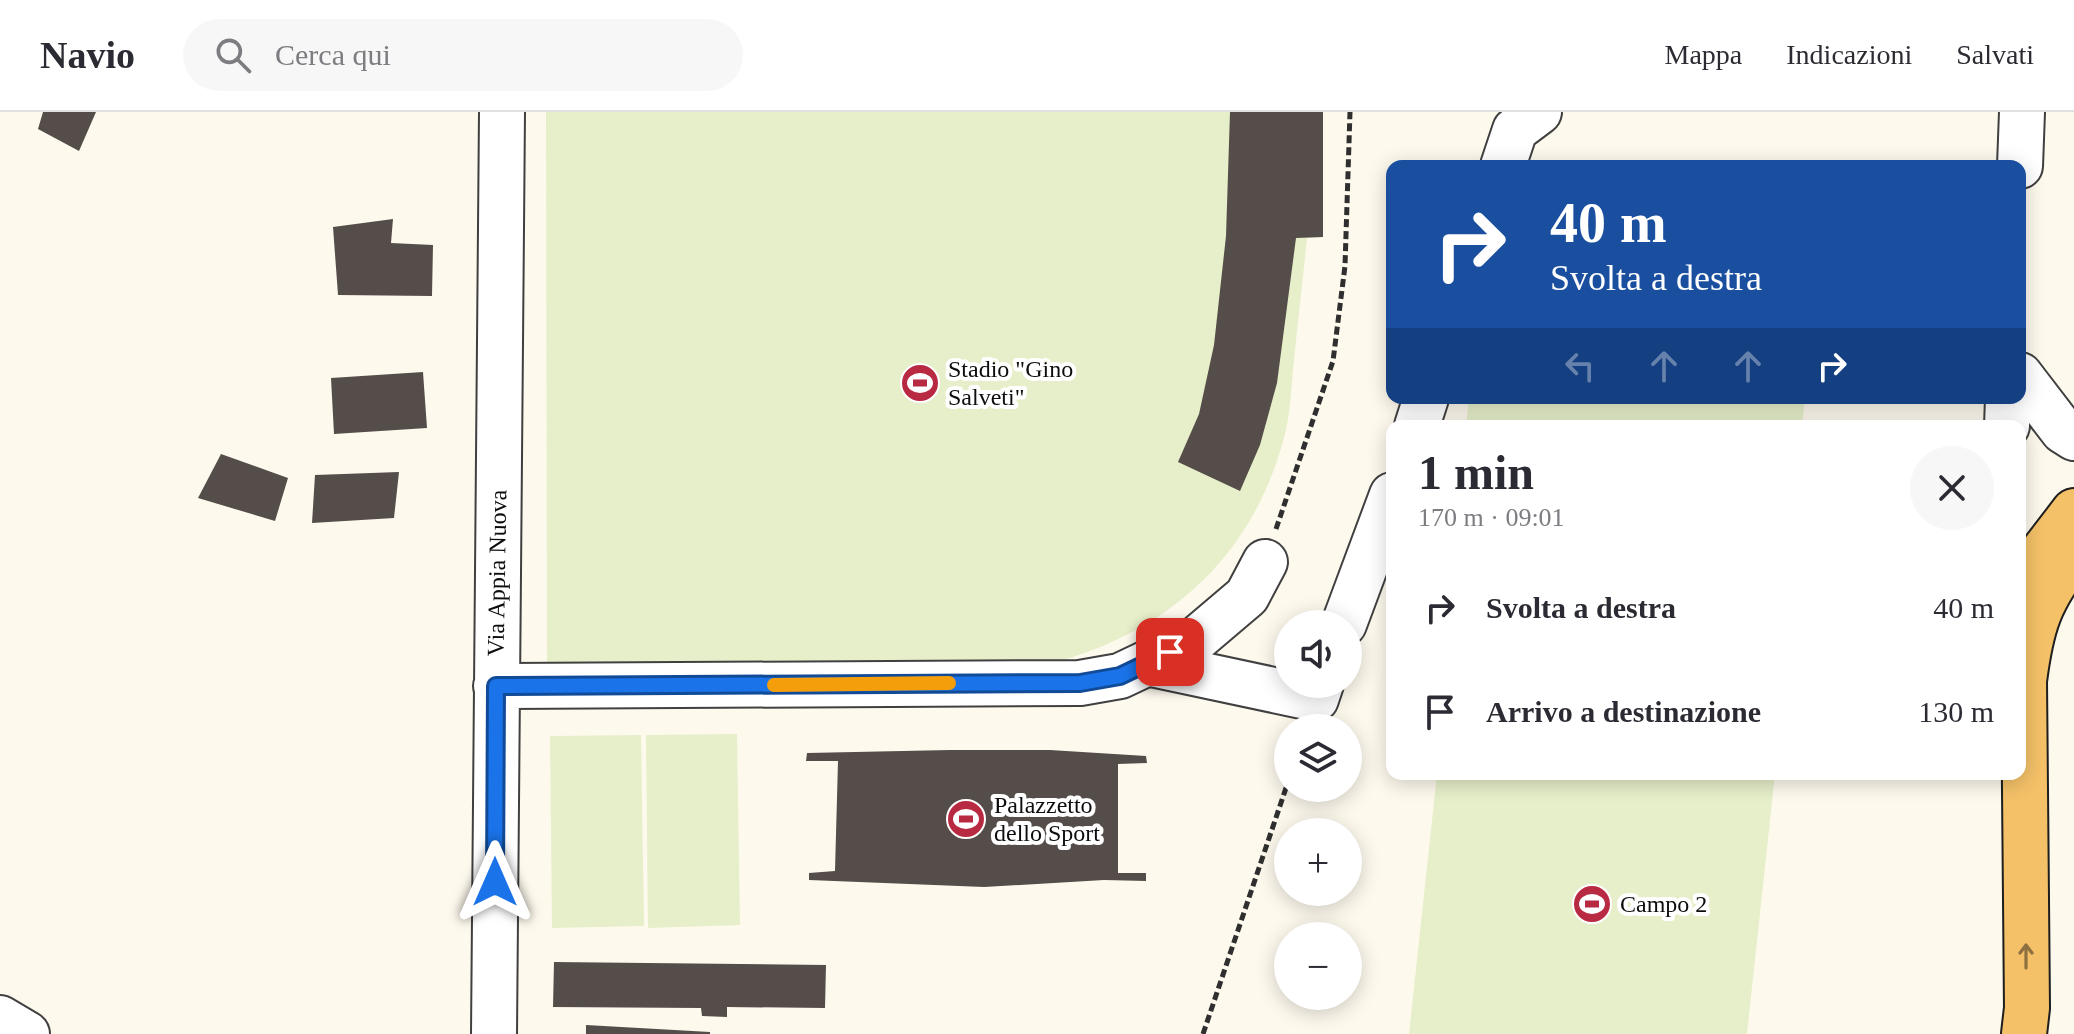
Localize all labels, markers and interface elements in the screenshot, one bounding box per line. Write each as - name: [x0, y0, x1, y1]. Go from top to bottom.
- search box: [183, 19, 743, 91]
- icon: search: [211, 33, 255, 77]
- text: Navio: [40, 34, 135, 76]
- text: Cerca qui: [275, 38, 391, 71]
- text: Mappa: [1665, 39, 1742, 70]
- text: Indicazioni: [1786, 39, 1912, 70]
- text: Salvati: [1956, 39, 2034, 70]
- icon: right: [1418, 192, 1522, 296]
- text: 40 m: [1550, 192, 1667, 254]
- text: Svolta a destra: [1550, 258, 1762, 298]
- icon: left: [1558, 344, 1602, 388]
- icon: ahead: [1642, 344, 1686, 388]
- icon: ahead: [1726, 344, 1770, 388]
- icon: right: [1810, 344, 1854, 388]
- place label: Stadio "Gino Salveti": [948, 356, 1073, 410]
- sports icon: Stadio "Gino Salveti": [899, 362, 941, 404]
- text: 1 min: [1418, 446, 1534, 499]
- button: close: [1910, 446, 1994, 530]
- street label: Via Appia Nuova: [483, 489, 511, 656]
- text: 170 m · 09:01: [1418, 503, 1565, 532]
- icon: right: [1418, 586, 1462, 630]
- text: Svolta a destra: [1486, 591, 1676, 624]
- text: 40 m: [1933, 591, 1994, 624]
- map controls: [1274, 610, 1362, 1010]
- button: sound: [1274, 610, 1362, 698]
- pin: [1136, 618, 1204, 686]
- icon: arrive: [1148, 630, 1192, 674]
- icon: arrive: [1418, 690, 1462, 734]
- text: Arrivo a destinazione: [1486, 695, 1761, 728]
- text: 130 m: [1918, 695, 1994, 728]
- button: layers: [1274, 714, 1362, 802]
- place label: Palazzetto dello Sport: [994, 792, 1100, 846]
- sports icon: Palazzetto dello Sport: [945, 798, 987, 840]
- button: +: [1274, 818, 1362, 906]
- position arrow: [453, 840, 537, 924]
- sports icon: Campo 2: [1571, 883, 1613, 925]
- place label: Campo 2: [1620, 891, 1707, 917]
- button: −: [1274, 922, 1362, 1010]
- one-way arrow: [2018, 943, 2034, 970]

